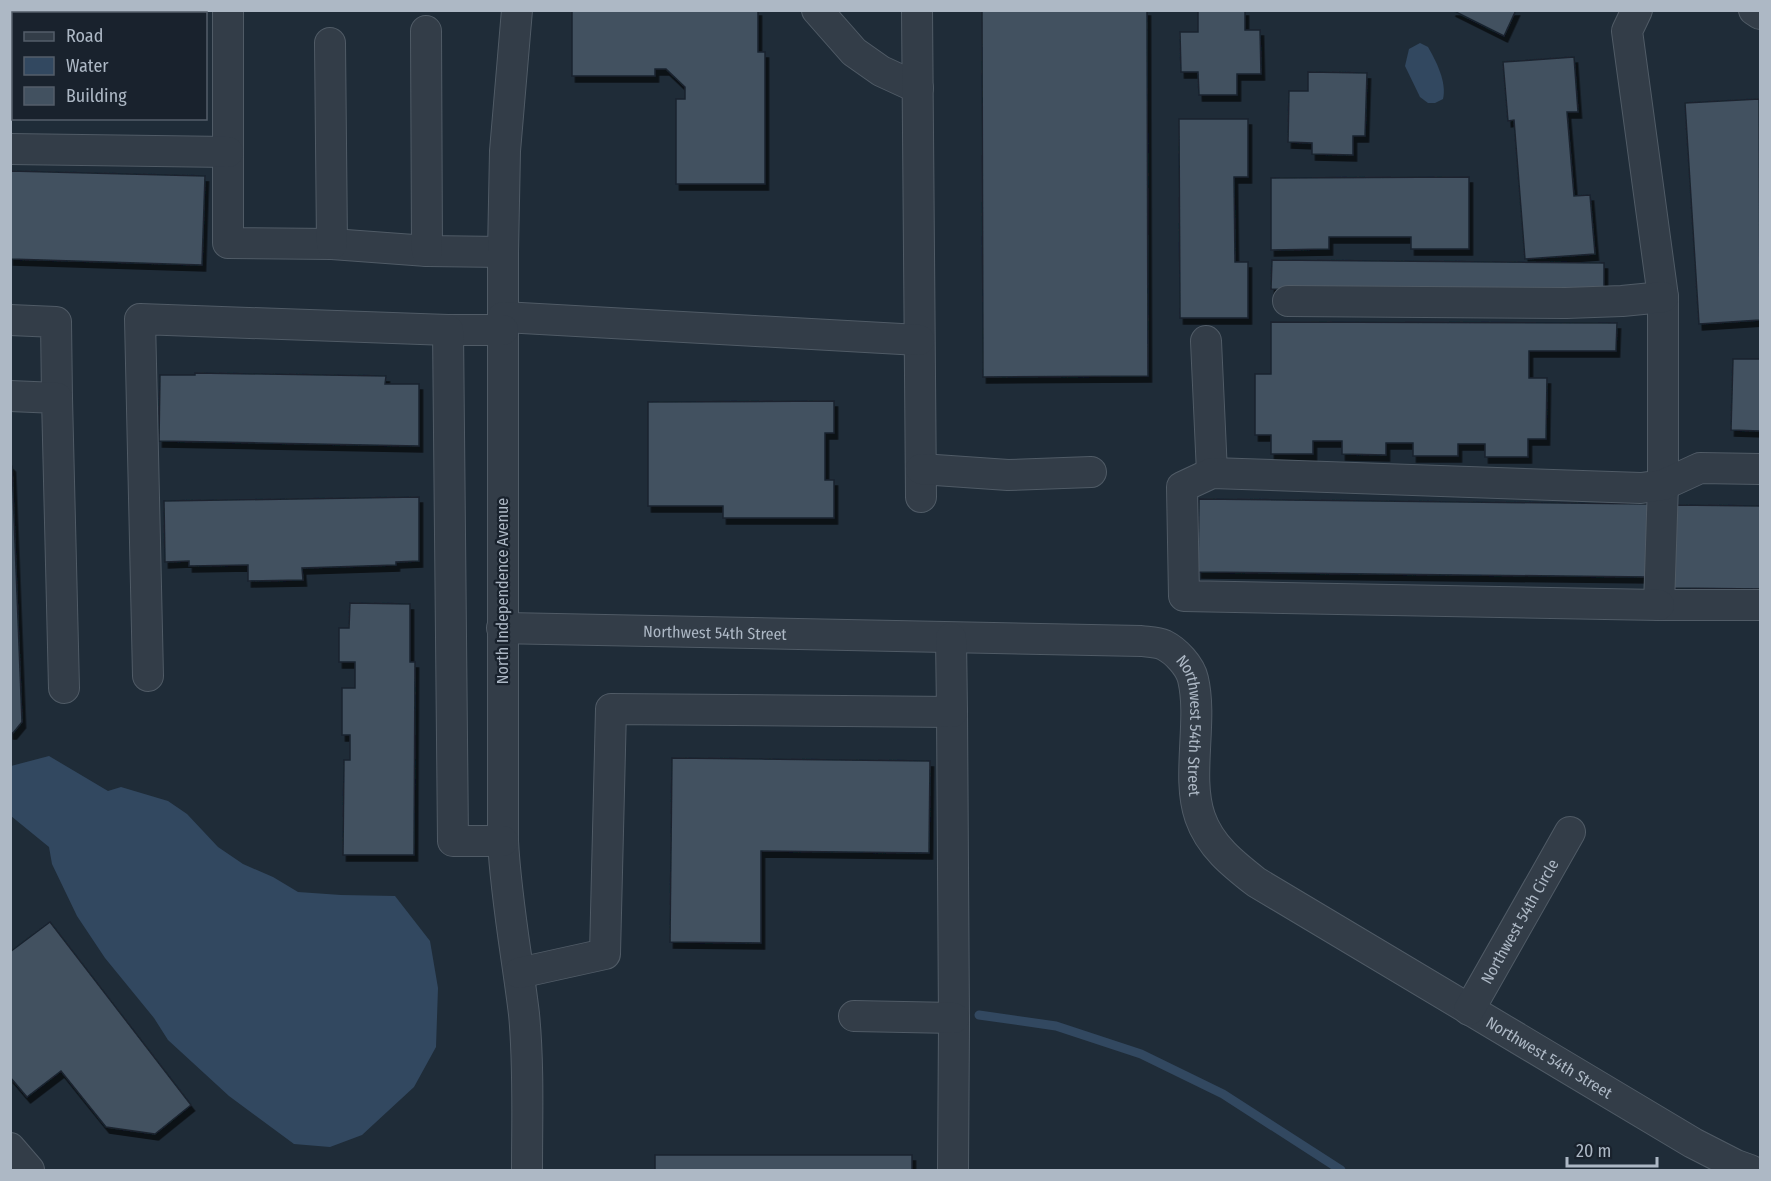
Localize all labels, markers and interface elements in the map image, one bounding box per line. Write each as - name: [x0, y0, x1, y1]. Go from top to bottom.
- legend: [12, 12, 207, 120]
- text: Road: [66, 25, 103, 47]
- text: Water: [66, 55, 109, 77]
- text: Building: [66, 85, 127, 107]
- street label: North Independence Avenue: [493, 498, 512, 684]
- street label: Northwest 54th Street: [643, 621, 788, 643]
- street label: Northwest 54th Street: [1172, 651, 1206, 798]
- street label: Northwest 54th Circle: [1476, 855, 1562, 987]
- street label: Northwest 54th Street: [1483, 1012, 1617, 1103]
- scale bar: [1567, 1130, 1657, 1168]
- text: 20 m: [1576, 1140, 1611, 1162]

